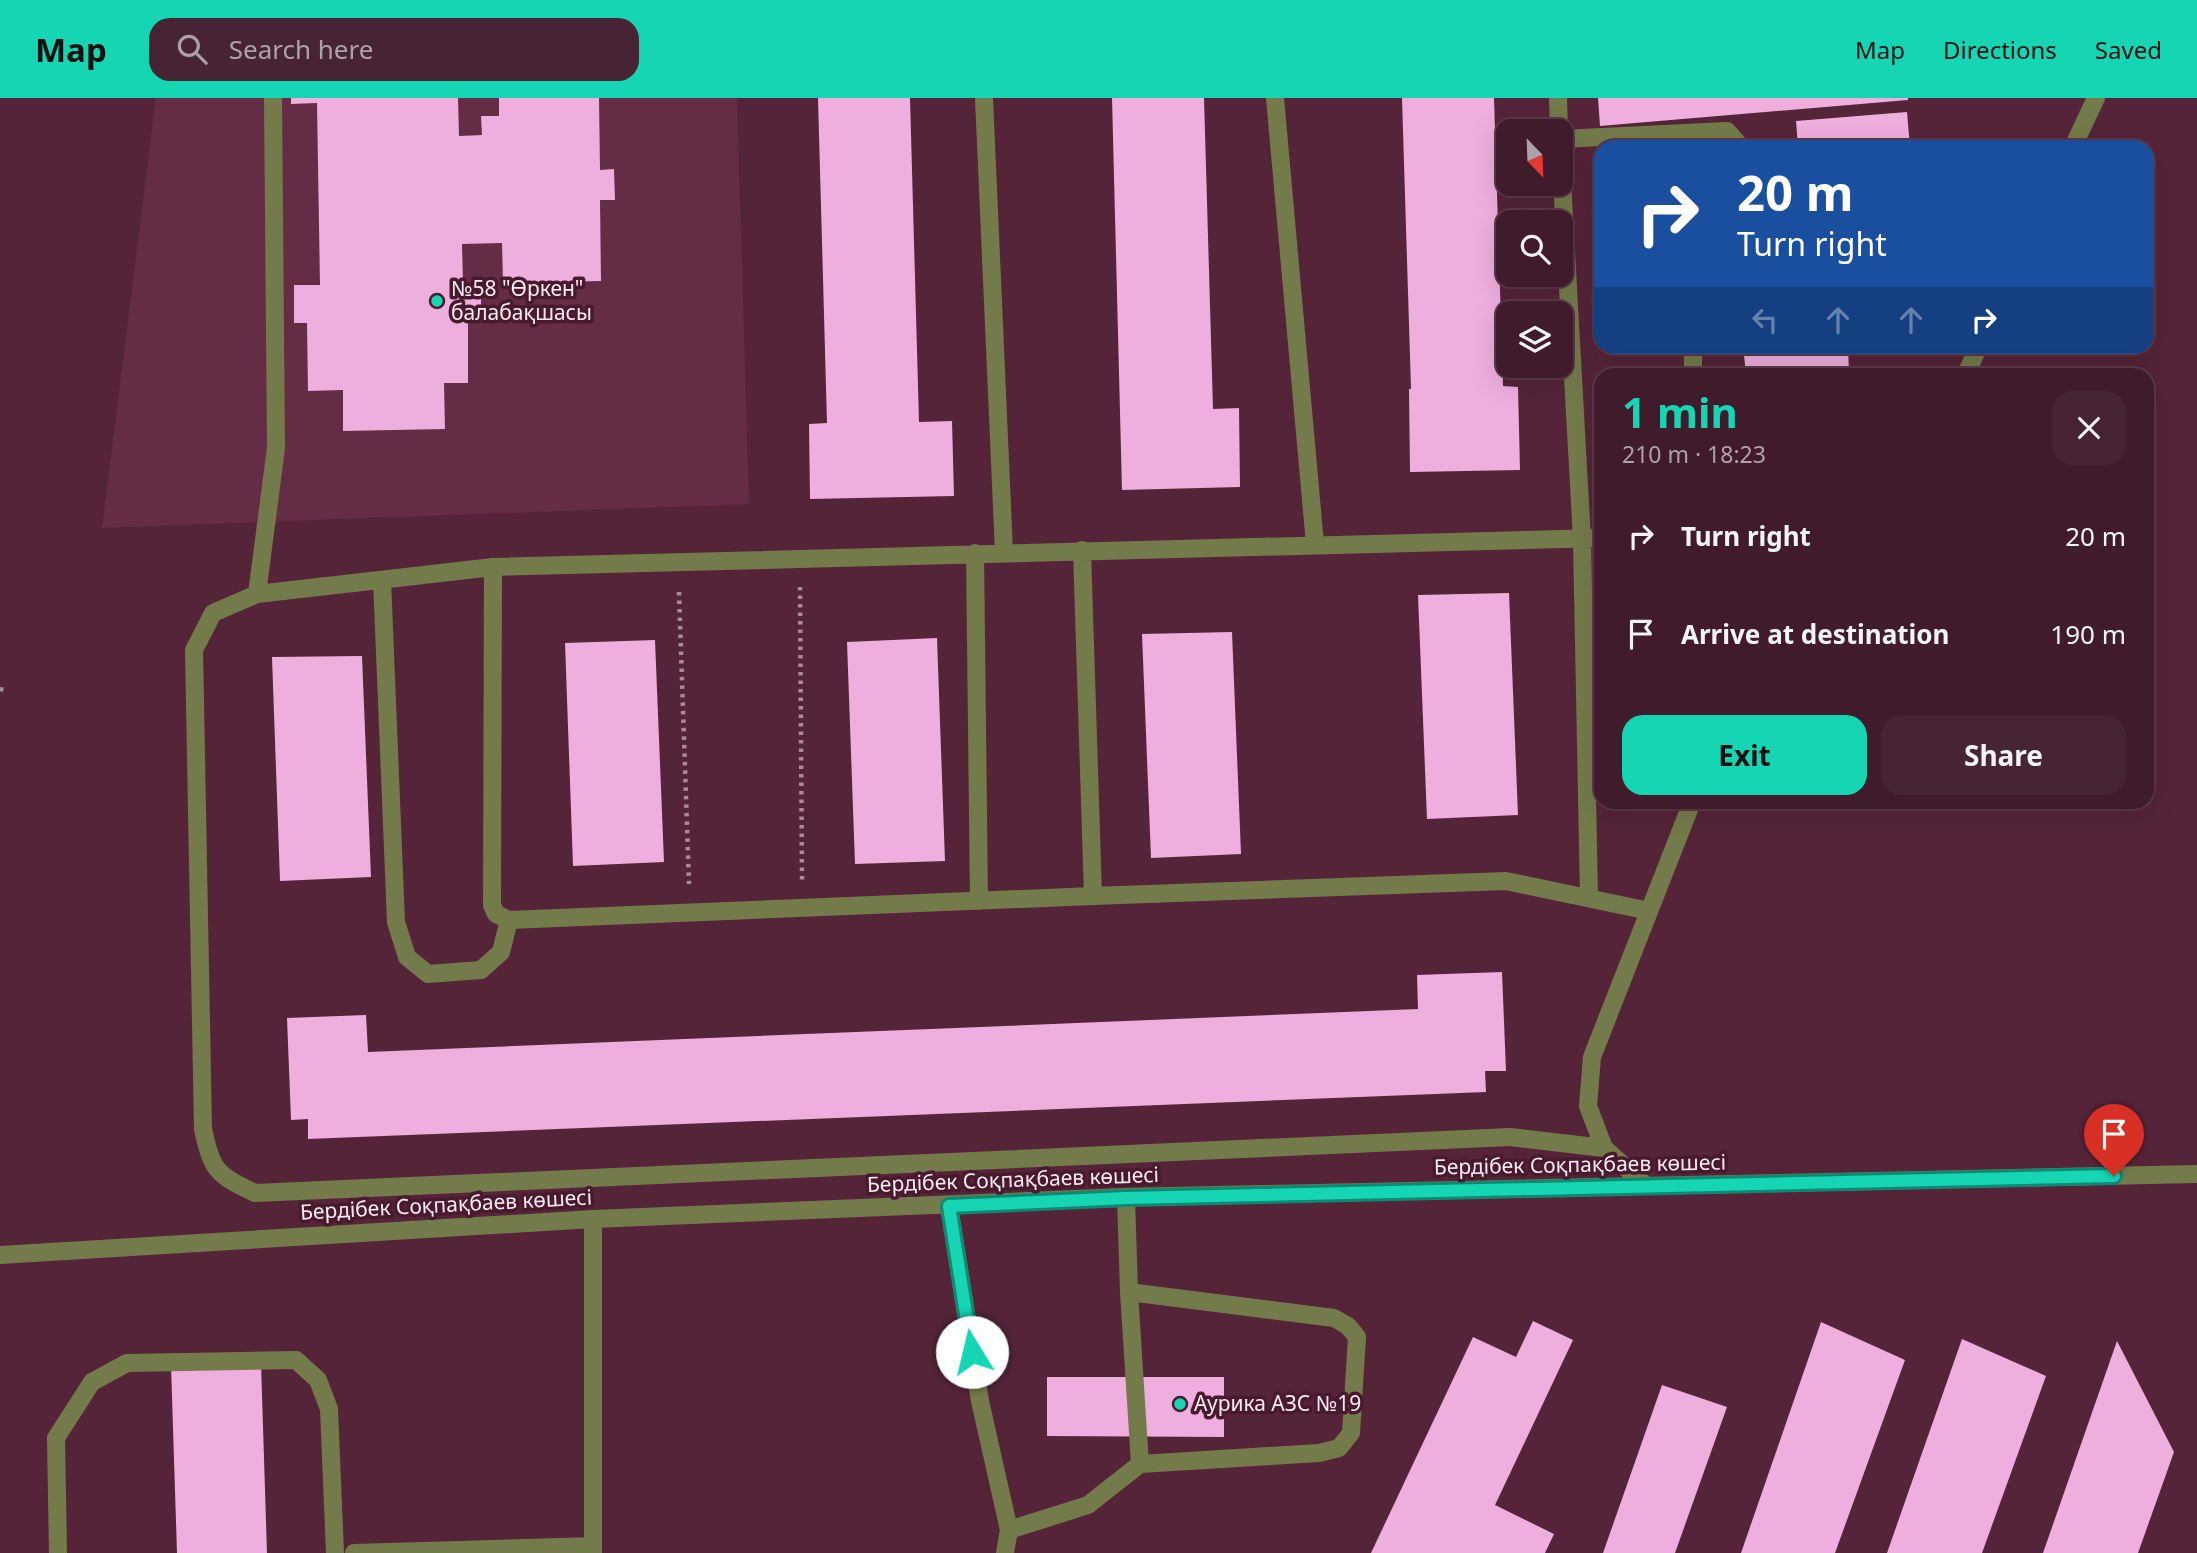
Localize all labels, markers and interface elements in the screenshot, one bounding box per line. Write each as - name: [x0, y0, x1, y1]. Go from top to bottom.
- search box: [149, 18, 639, 81]
- text: Map: [35, 27, 107, 72]
- icon: search: [173, 30, 211, 68]
- text: Search here: [229, 31, 373, 67]
- text: Map: [1855, 33, 1905, 66]
- text: Directions: [1943, 33, 2057, 66]
- text: Saved: [2095, 33, 2162, 66]
- north arrow: [1496, 119, 1573, 196]
- map controls: [1496, 119, 1573, 378]
- text: 20 m: [1737, 159, 1854, 225]
- icon: right: [1622, 168, 1713, 259]
- button: search: [1496, 210, 1573, 287]
- text: Turn right: [1737, 222, 1887, 265]
- place label: №58 "Өркен" балабақшасы: [451, 274, 592, 326]
- marker: №58 "Өркен" балабақшасы: [429, 293, 445, 309]
- button: layers: [1496, 301, 1573, 378]
- icon: left: [1746, 301, 1784, 339]
- icon: ahead: [1819, 301, 1857, 339]
- icon: ahead: [1892, 301, 1930, 339]
- icon: right: [1965, 301, 2003, 339]
- text: 1 min: [1622, 383, 1738, 440]
- button: close: [2052, 391, 2126, 465]
- text: 210 m · 18:23: [1622, 438, 1766, 470]
- icon: right: [1622, 517, 1660, 555]
- text: Turn right: [1681, 518, 1811, 554]
- text: 20 m: [2065, 518, 2126, 554]
- icon: arrive: [1622, 615, 1660, 653]
- text: Arrive at destination: [1681, 616, 1950, 652]
- text: 190 m: [2050, 616, 2126, 652]
- button: Exit: [1622, 715, 1867, 795]
- button: Share: [1881, 715, 2126, 795]
- pin: [2084, 1104, 2144, 1176]
- icon: arrive: [2095, 1115, 2133, 1153]
- street label: Бердібек Соқпақбаев көшесі: [1434, 1147, 1726, 1181]
- street label: Бердібек Соқпақбаев көшесі: [866, 1160, 1159, 1198]
- street label: Бердібек Соқпақбаев көшесі: [299, 1182, 593, 1226]
- position arrow: [935, 1315, 1009, 1389]
- place label: Аурика АЗС №19: [1194, 1389, 1361, 1417]
- marker: Аурика АЗС №19: [1172, 1396, 1188, 1412]

